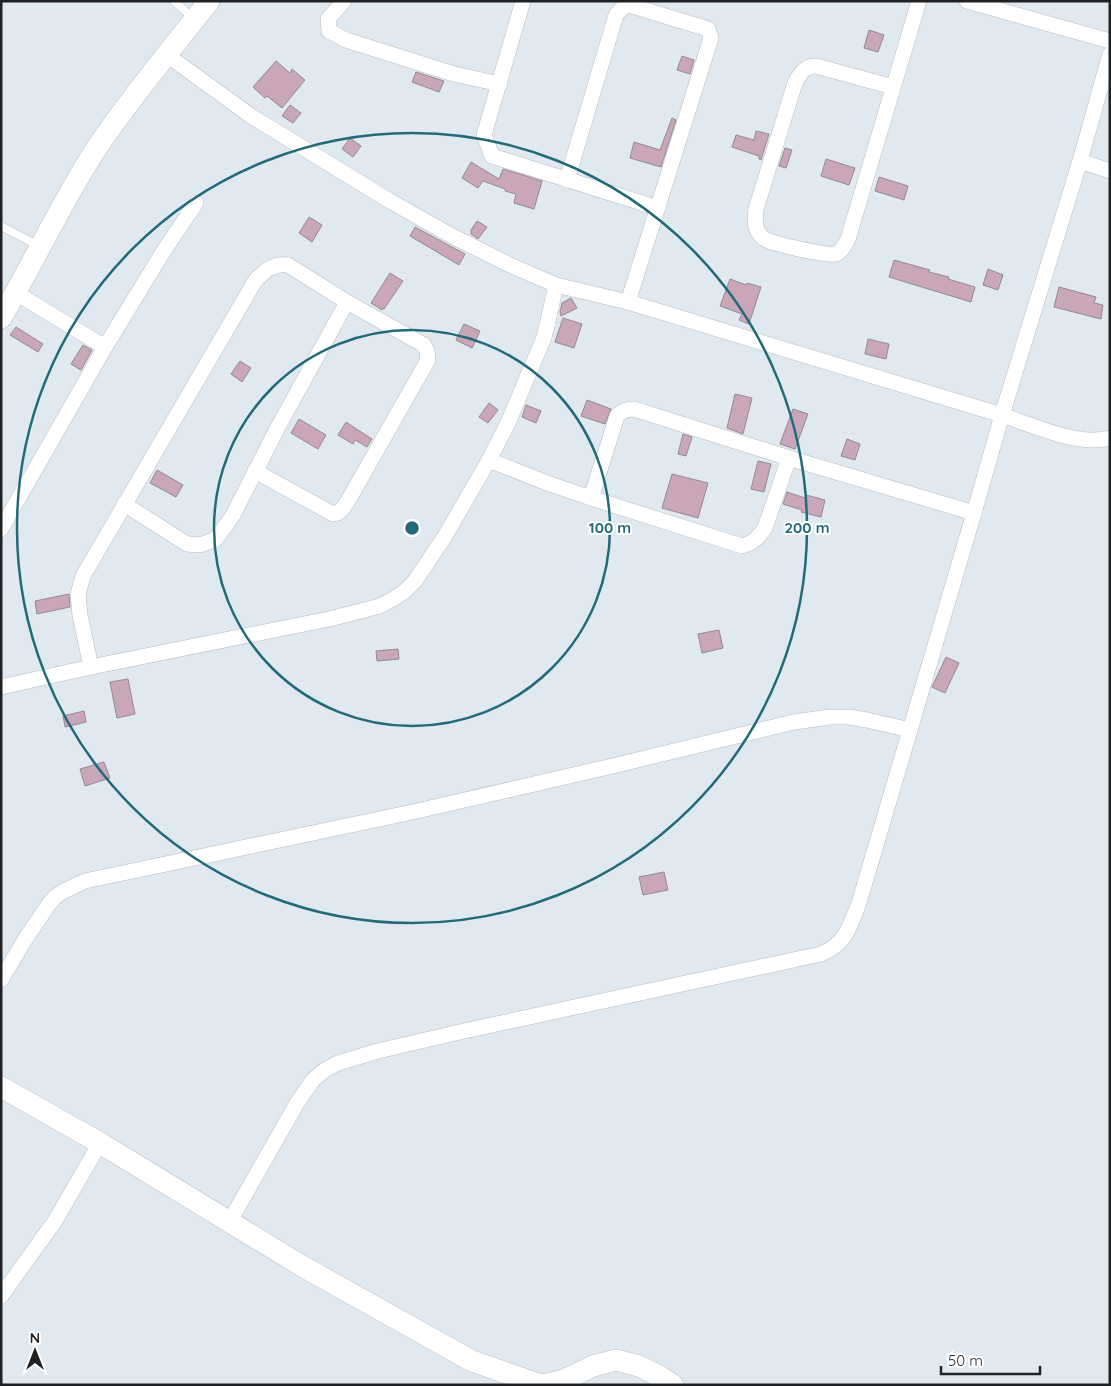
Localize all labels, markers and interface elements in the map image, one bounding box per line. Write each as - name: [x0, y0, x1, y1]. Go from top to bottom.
- text: 100 m: [589, 518, 631, 537]
- text: 200 m: [785, 518, 830, 537]
- centre of rings: [403, 519, 421, 537]
- north arrow: [10, 1326, 60, 1376]
- text: N: [30, 1329, 40, 1347]
- scale bar: [941, 1344, 1040, 1376]
- text: 50 m: [948, 1351, 983, 1370]

